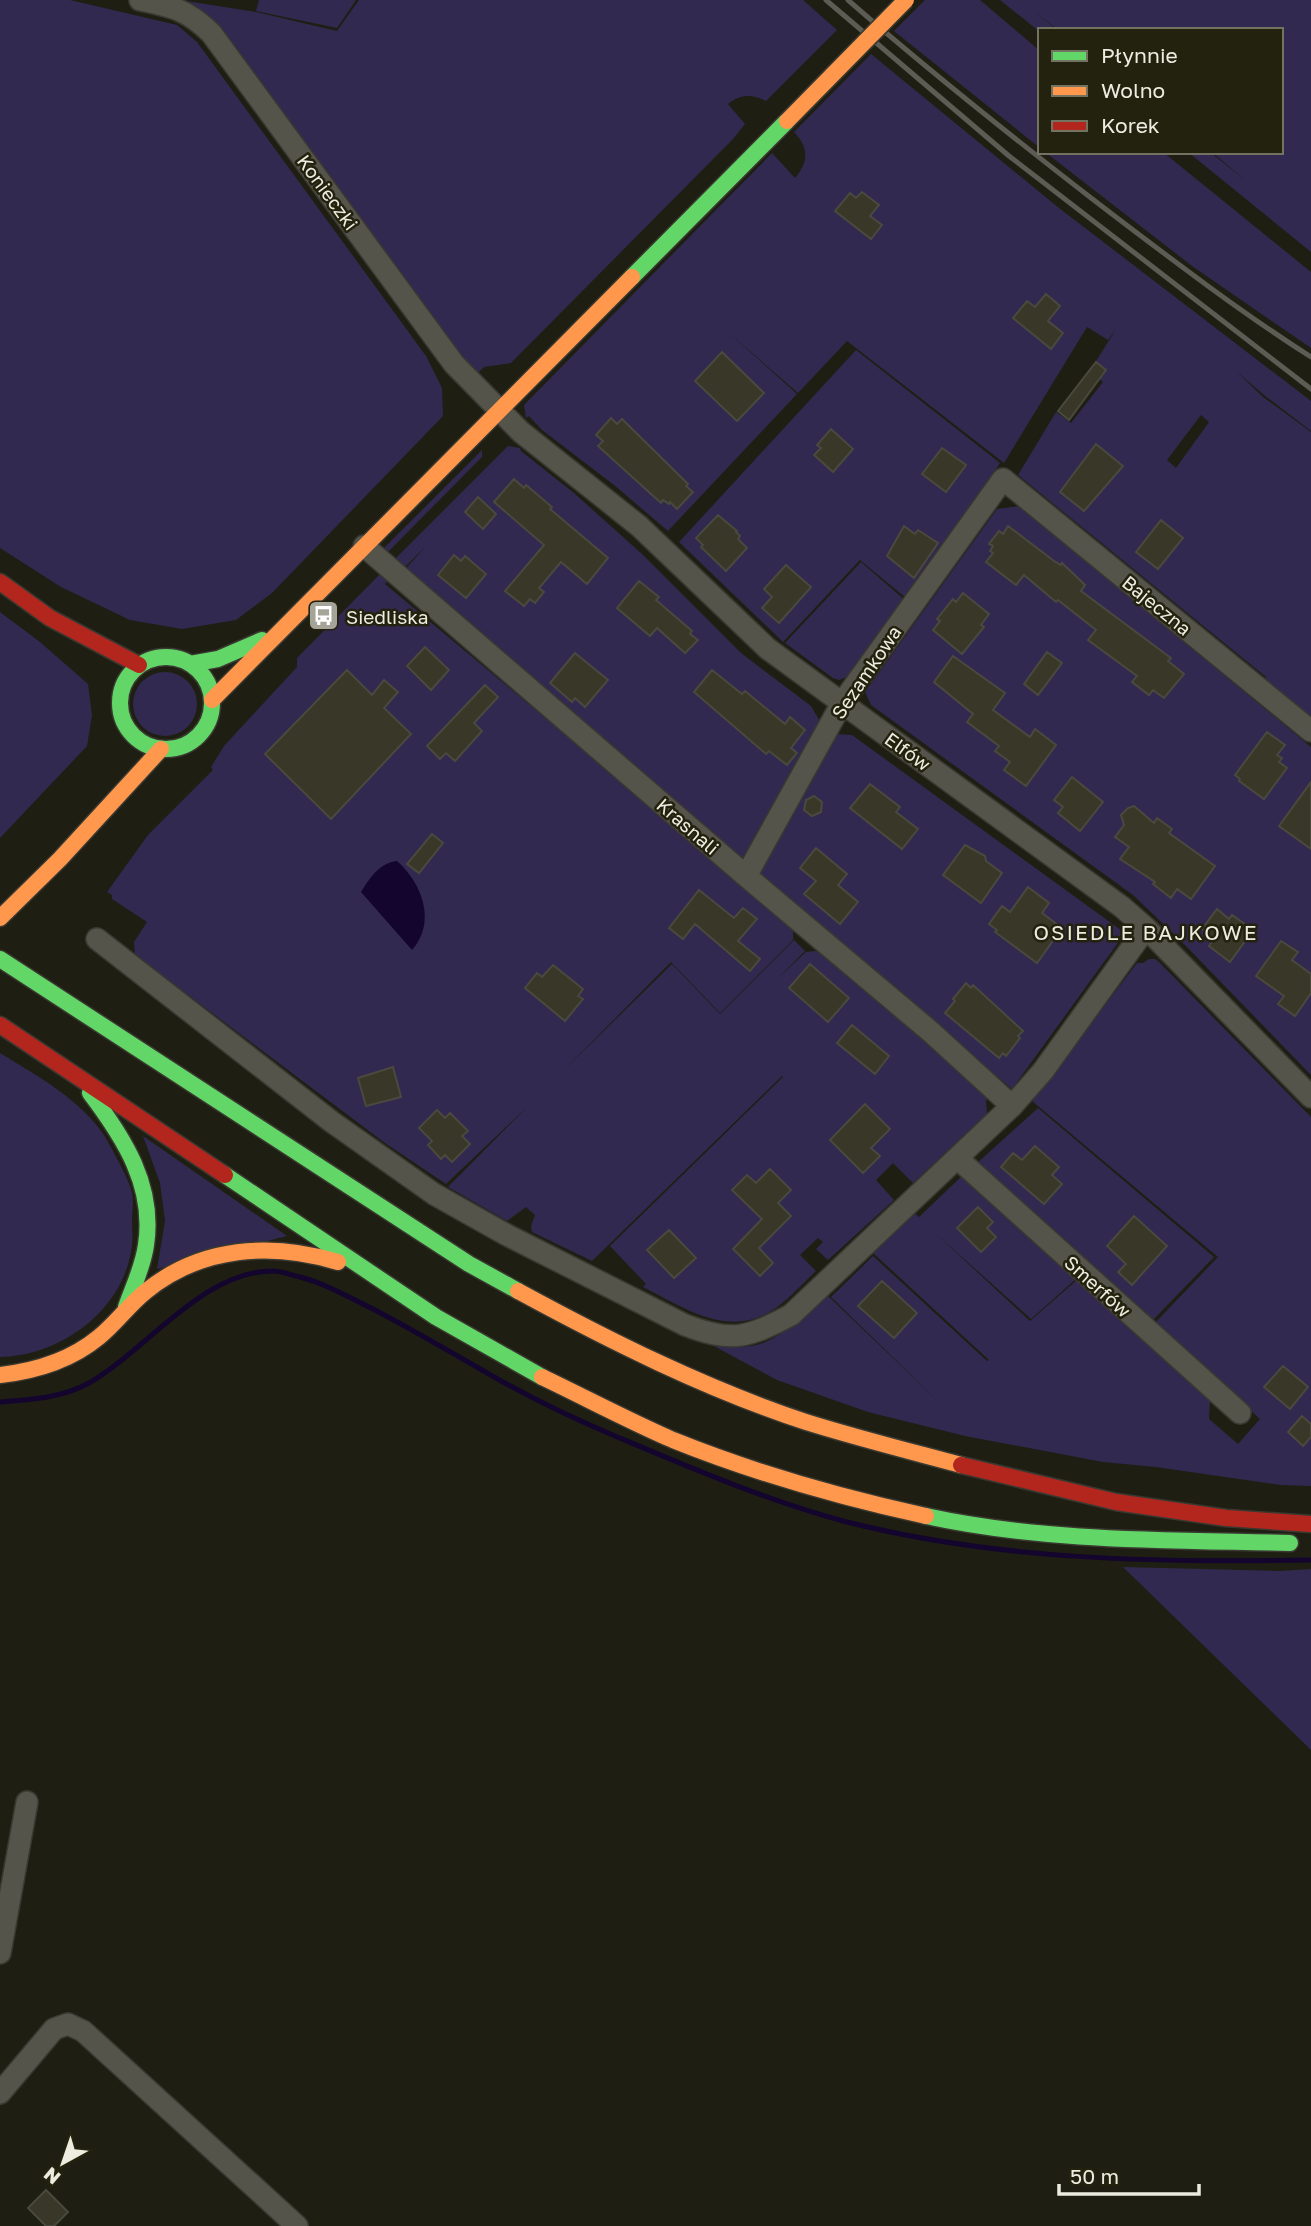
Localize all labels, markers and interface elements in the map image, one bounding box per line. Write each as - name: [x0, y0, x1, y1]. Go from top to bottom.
- legend: [1038, 28, 1283, 154]
- text: Płynnie: [1101, 42, 1178, 68]
- text: Wolno: [1101, 77, 1165, 103]
- text: Korek: [1101, 112, 1160, 138]
- street label: Konieczki: [293, 150, 363, 234]
- street label: Bajeczna: [1118, 570, 1196, 640]
- bus stop icon: Siedliska: [306, 599, 340, 633]
- place label: Siedliska: [346, 605, 428, 628]
- street label: Sezamkowa: [826, 621, 906, 723]
- street label: Elfów: [881, 727, 935, 775]
- street label: Krasnali: [652, 793, 724, 859]
- district label: OSIEDLE BAJKOWE: [1033, 919, 1259, 945]
- street label: Smerfów: [1060, 1250, 1136, 1322]
- north arrow: [28, 2128, 98, 2198]
- scale bar: [1059, 2152, 1199, 2196]
- text: N: [39, 2163, 65, 2190]
- text: 50 m: [1070, 2163, 1119, 2189]

